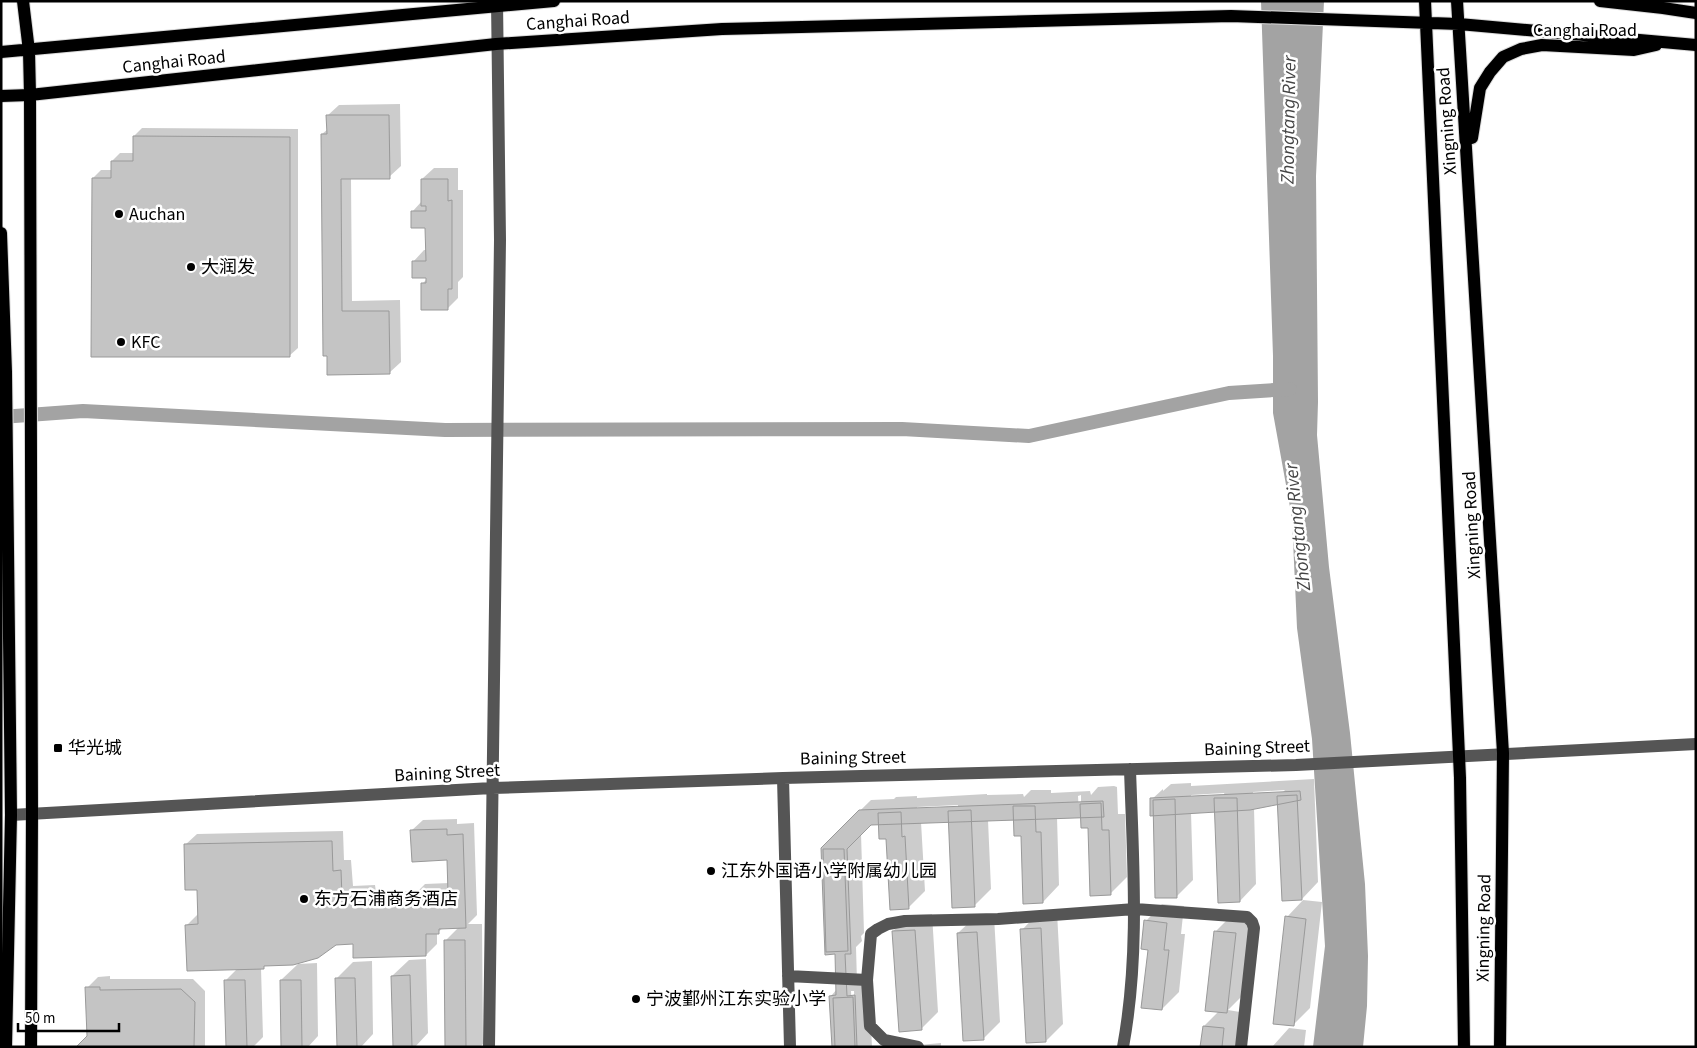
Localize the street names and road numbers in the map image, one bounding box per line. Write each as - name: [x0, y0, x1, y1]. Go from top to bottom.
- street label: Canghai Road: [525, 5, 631, 37]
- street label: Canghai Road: [1533, 18, 1637, 43]
- street label: Canghai Road: [121, 44, 227, 80]
- street label: Xingning Road: [1431, 66, 1463, 176]
- street label: Xingning Road: [1457, 470, 1487, 580]
- street label: Baining Street: [1204, 734, 1310, 762]
- street label: Baining Street: [800, 745, 906, 771]
- street label: Baining Street: [393, 758, 501, 788]
- street label: Xingning Road: [1471, 874, 1497, 982]

